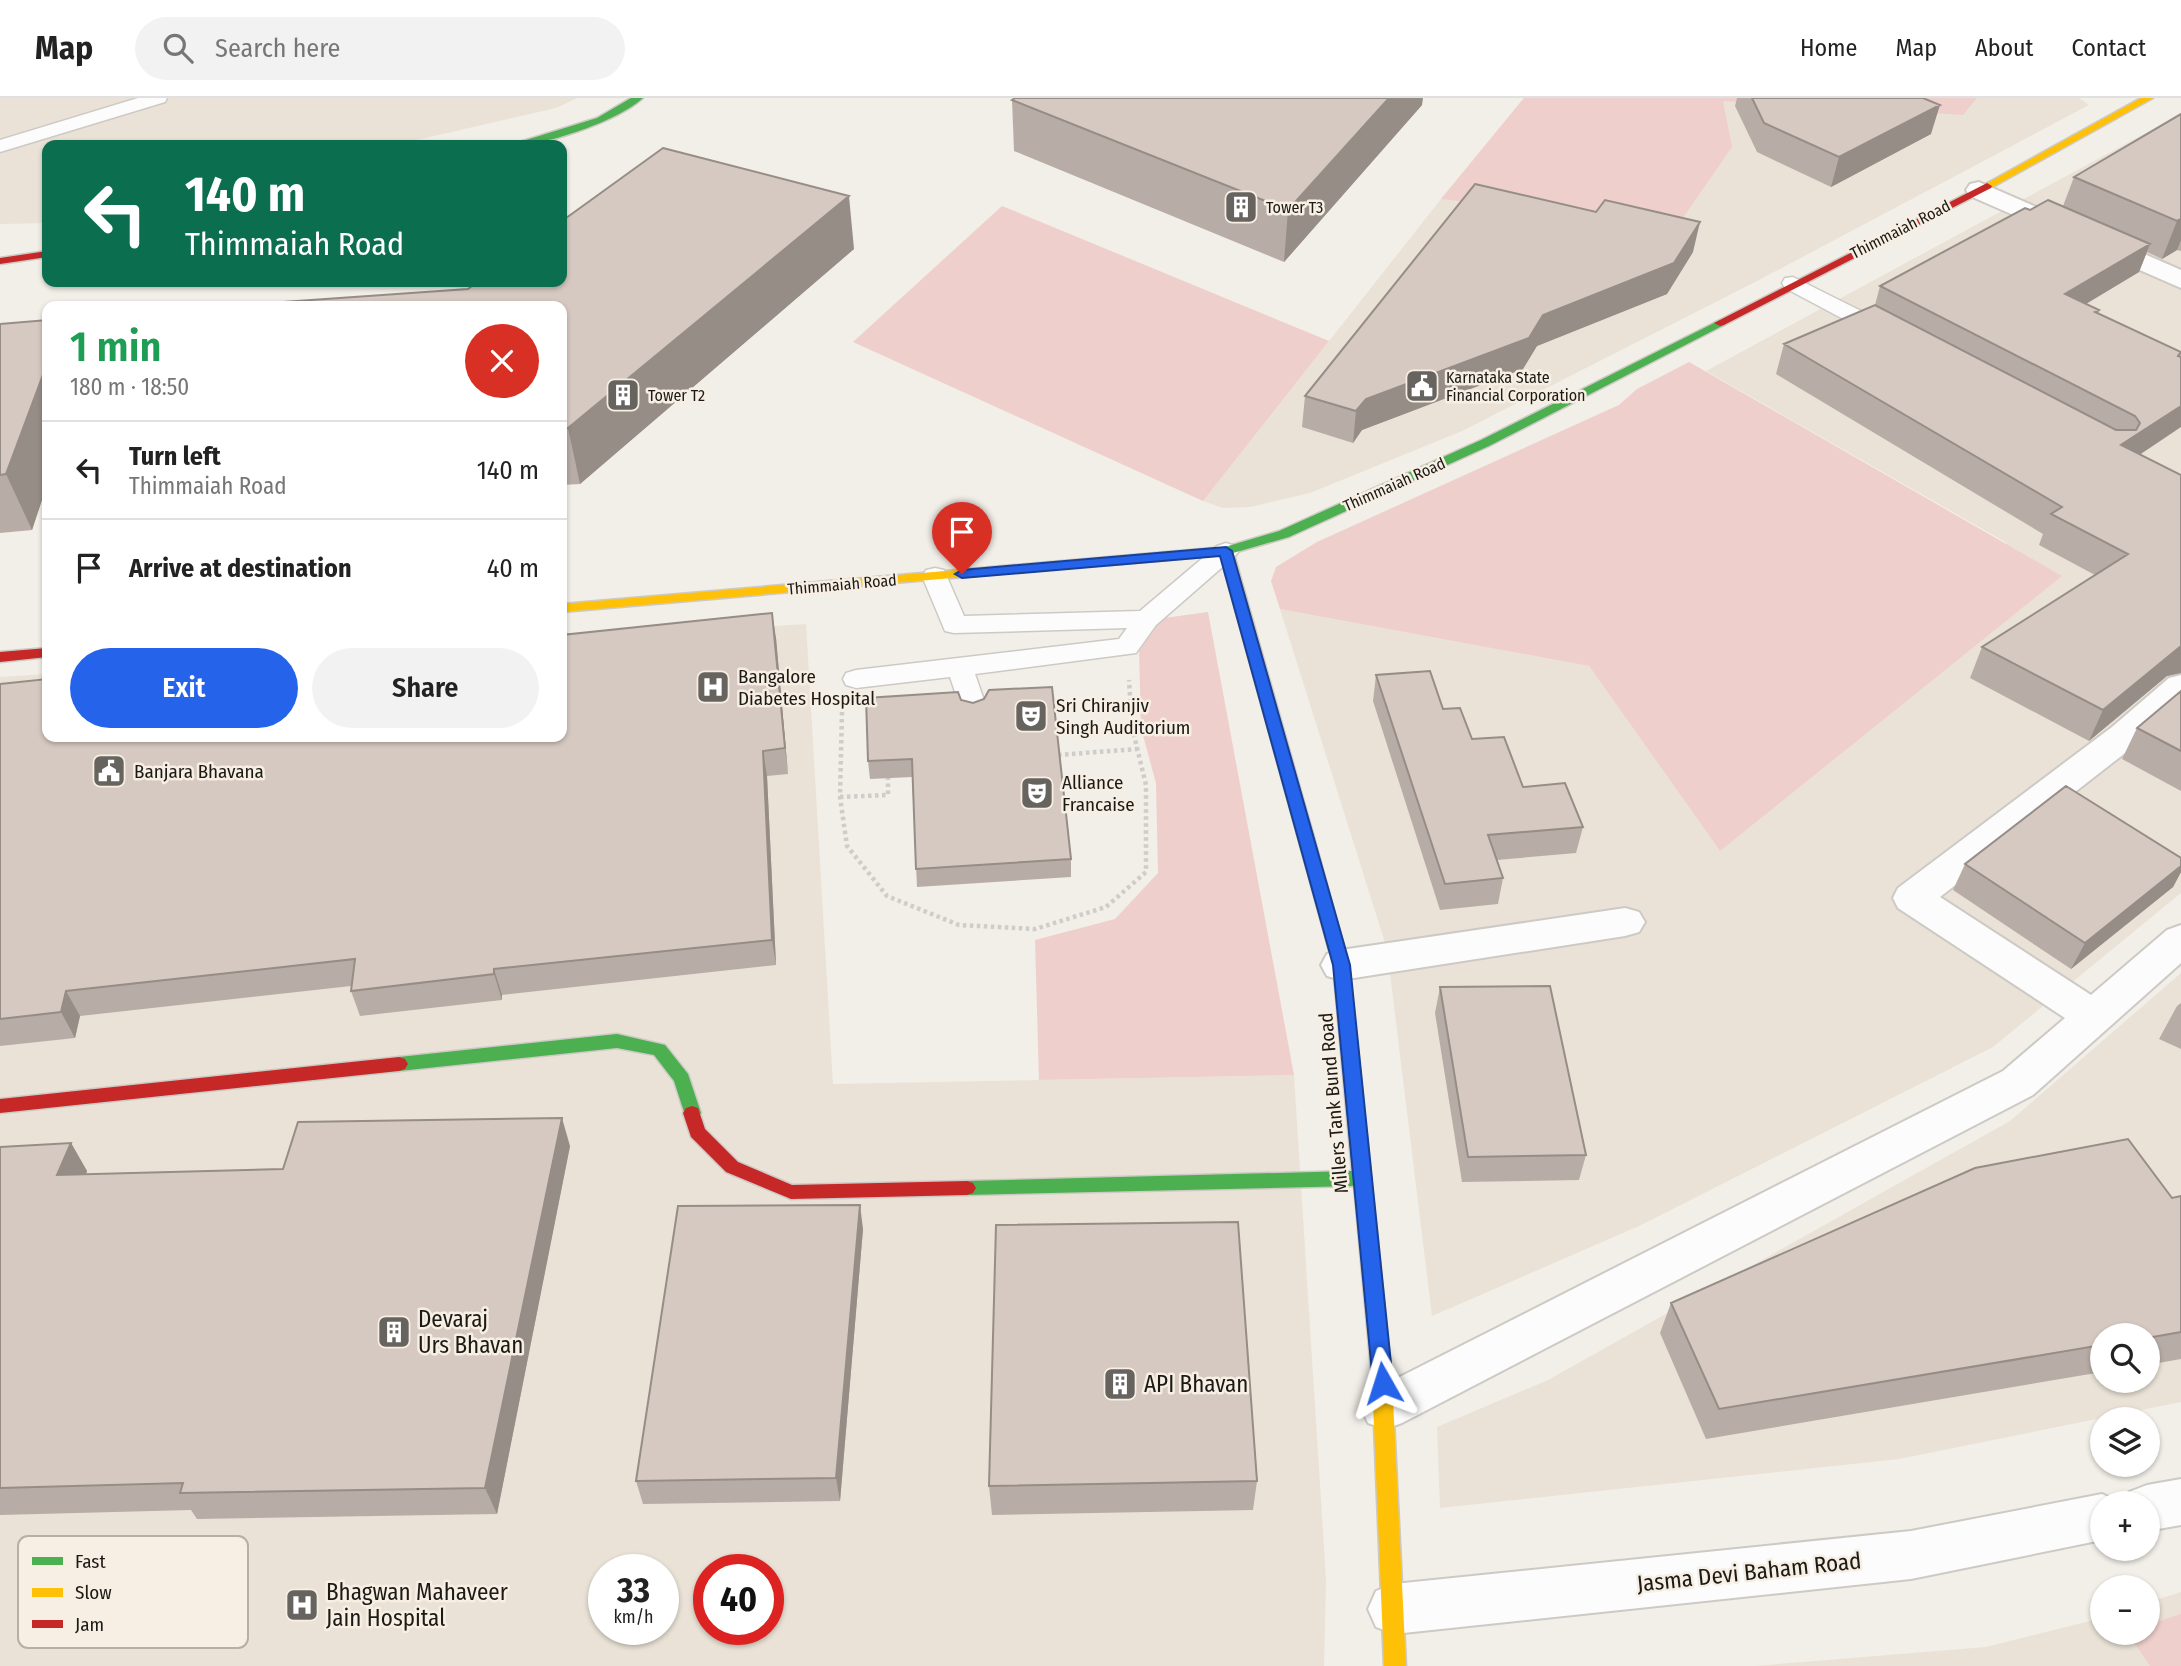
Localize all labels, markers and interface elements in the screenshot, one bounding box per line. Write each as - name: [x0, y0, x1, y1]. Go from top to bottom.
- search box: [135, 17, 625, 80]
- text: Map: [35, 28, 93, 68]
- icon: search: [159, 29, 197, 67]
- text: Search here: [215, 33, 340, 64]
- text: Home: [1800, 34, 1857, 62]
- text: Map: [1895, 34, 1937, 62]
- text: About: [1975, 34, 2033, 62]
- text: Contact: [2071, 34, 2146, 62]
- text: 140 m: [185, 165, 305, 224]
- icon: left: [70, 168, 161, 259]
- building icon: Tower T3: [1222, 188, 1260, 226]
- street label: Thimmaiah Road: [1847, 196, 1953, 263]
- place label: Tower T3: [1266, 198, 1323, 217]
- text: Thimmaiah Road: [185, 225, 404, 263]
- text: 1 min: [70, 322, 161, 372]
- button: close: [465, 324, 539, 398]
- public building icon: Karnataka State Financial Corporation: [1403, 367, 1441, 405]
- place label: Karnataka State Financial Corporation: [1446, 368, 1586, 405]
- text: 180 m · 18:50: [70, 373, 189, 401]
- building icon: Tower T2: [604, 376, 642, 414]
- place label: Tower T2: [648, 386, 705, 405]
- text: Turn left: [129, 441, 221, 472]
- icon: left: [70, 451, 108, 489]
- street label: Thimmaiah Road: [1340, 453, 1448, 515]
- text: 140 m: [477, 455, 539, 486]
- text: Thimmaiah Road: [129, 472, 286, 500]
- pin: [932, 502, 992, 574]
- icon: arrive: [943, 513, 981, 551]
- icon: arrive: [70, 549, 108, 587]
- text: Arrive at destination: [129, 553, 352, 584]
- text: 40 m: [487, 553, 539, 584]
- street label: Thimmaiah Road: [787, 570, 897, 599]
- button: Exit: [70, 648, 298, 728]
- button: Share: [312, 648, 539, 728]
- place label: Bangalore Diabetes Hospital: [738, 665, 875, 710]
- hospital icon: Bangalore Diabetes Hospital: [694, 668, 732, 706]
- place label: Sri Chiranjiv Singh Auditorium: [1056, 694, 1190, 739]
- theatre icon: Sri Chiranjiv Singh Auditorium: [1012, 697, 1050, 735]
- public building icon: Banjara Bhavana: [90, 752, 128, 790]
- place label: Banjara Bhavana: [134, 760, 264, 783]
- place label: Alliance Francaise: [1062, 771, 1135, 816]
- theatre icon: Alliance Francaise: [1018, 774, 1056, 812]
- street label: Millers Tank Bund Road: [1314, 1012, 1353, 1194]
- place label: Devaraj Urs Bhavan: [418, 1305, 523, 1359]
- building icon: Devaraj Urs Bhavan: [375, 1313, 413, 1351]
- map controls: [2090, 1323, 2160, 1645]
- button: search: [2090, 1323, 2160, 1393]
- position arrow: [1346, 1346, 1420, 1420]
- building icon: API Bhavan: [1101, 1365, 1139, 1403]
- place label: API Bhavan: [1144, 1370, 1249, 1398]
- button: layers: [2090, 1407, 2160, 1477]
- button: +: [2090, 1491, 2160, 1561]
- legend: [18, 1536, 248, 1648]
- street label: Jasma Devi Baham Road: [1635, 1546, 1863, 1598]
- text: Fast: [75, 1550, 106, 1573]
- speed limit sign: 40: [693, 1554, 784, 1645]
- text: 33: [617, 1569, 650, 1611]
- button: −: [2090, 1575, 2160, 1645]
- place label: Bhagwan Mahaveer Jain Hospital: [326, 1578, 508, 1632]
- text: Slow: [75, 1581, 112, 1604]
- hospital icon: Bhagwan Mahaveer Jain Hospital: [283, 1586, 321, 1624]
- text: km/h: [613, 1606, 654, 1628]
- text: Jam: [75, 1613, 104, 1636]

